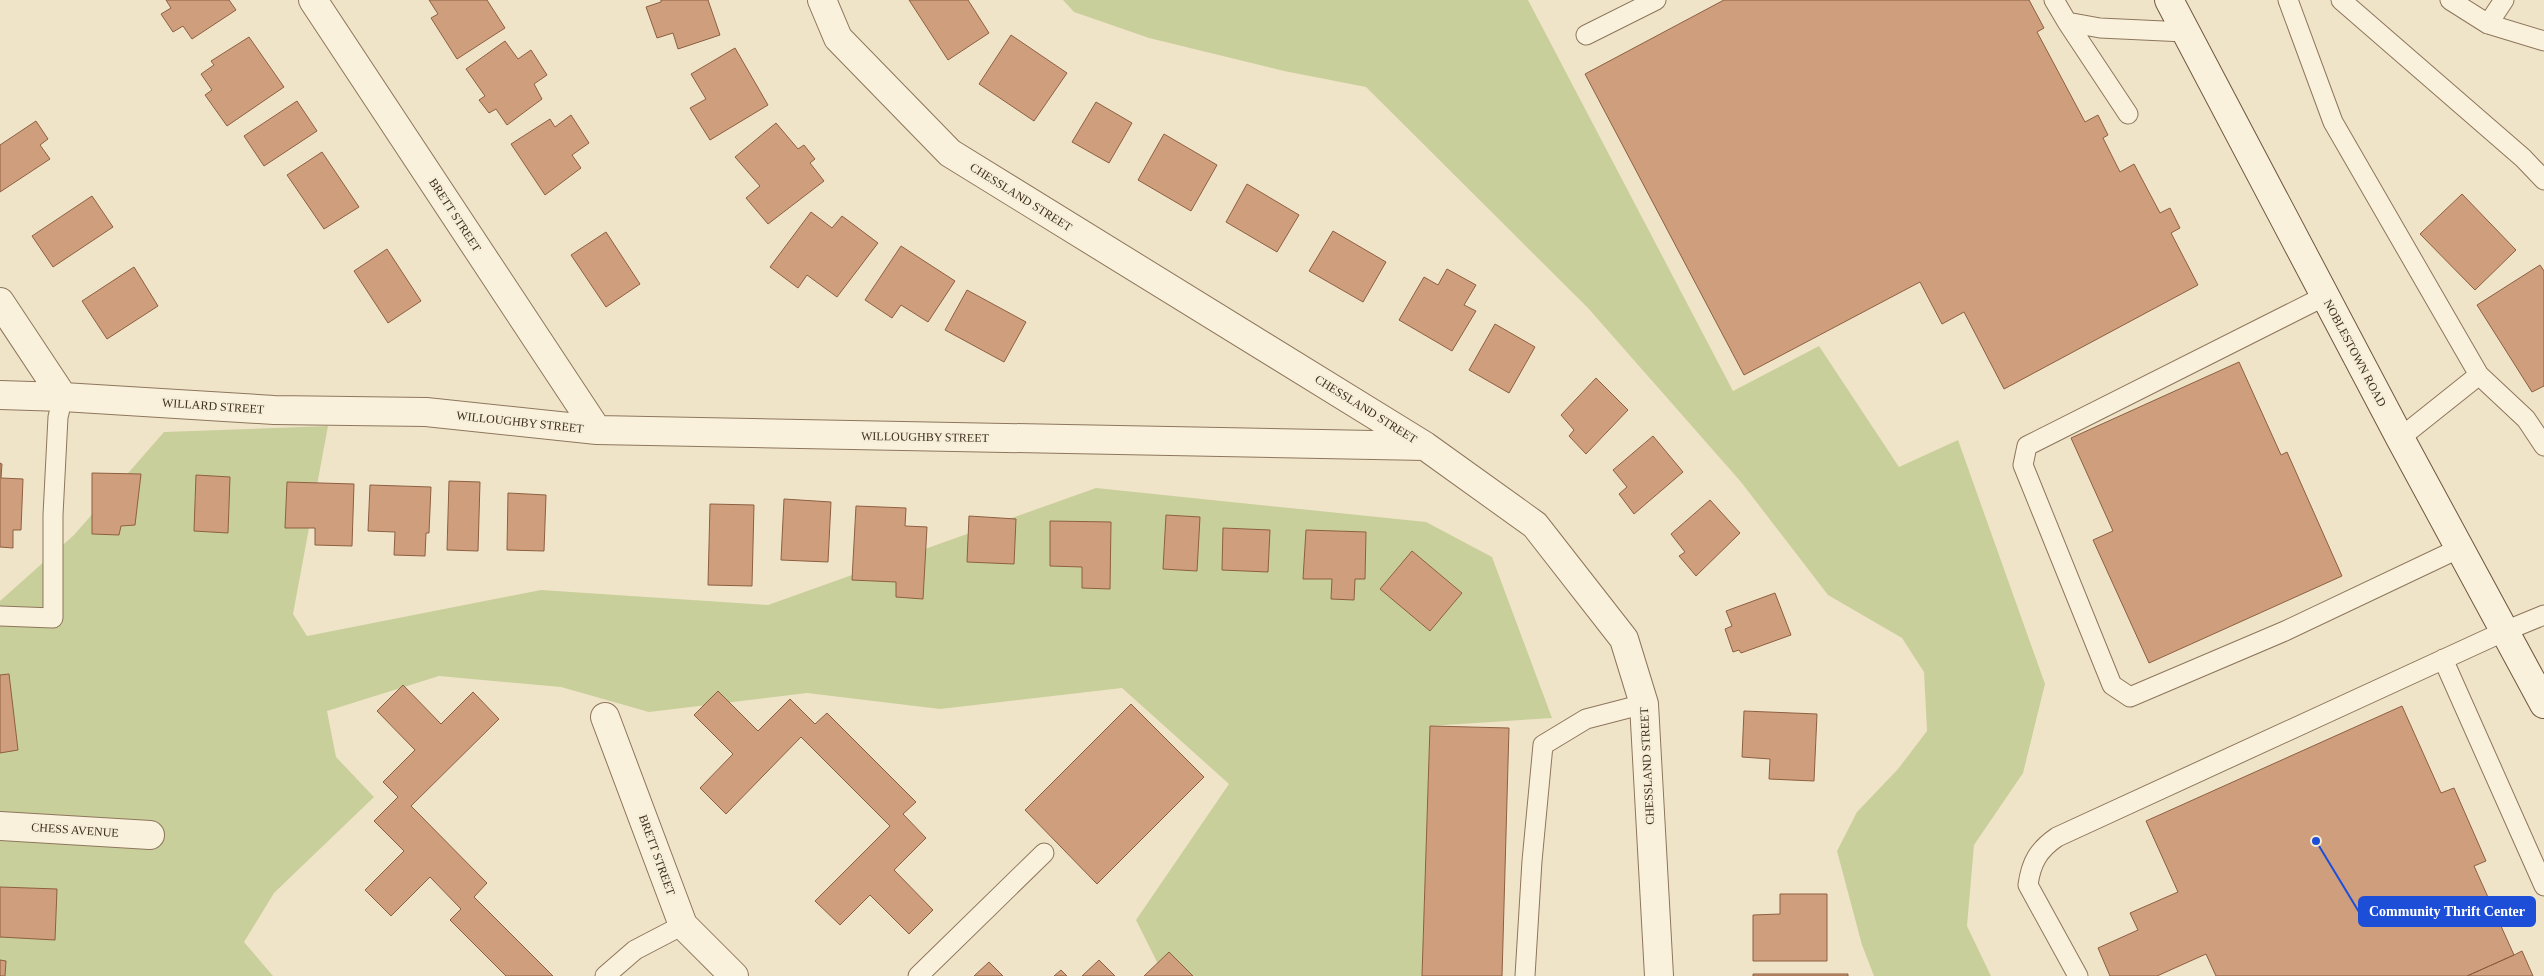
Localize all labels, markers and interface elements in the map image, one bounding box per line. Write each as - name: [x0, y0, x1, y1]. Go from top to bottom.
- street label: CHESSLAND STREET: [967, 160, 1075, 234]
- street label: BRETT STREET: [426, 176, 484, 255]
- street label: NOBLESTOWN ROAD: [2321, 297, 2389, 409]
- street label: CHESSLAND STREET: [1312, 372, 1420, 446]
- street label: WILLARD STREET: [161, 395, 265, 417]
- street label: WILLOUGHBY STREET: [456, 408, 585, 436]
- street label: WILLOUGHBY STREET: [861, 429, 990, 445]
- street label: CHESSLAND STREET: [1637, 706, 1657, 825]
- street label: BRETT STREET: [636, 813, 678, 898]
- street label: CHESS AVENUE: [31, 820, 119, 840]
- callout: Community Thrift Center: [2359, 897, 2535, 926]
- text: Community Thrift Center: [2369, 904, 2525, 919]

